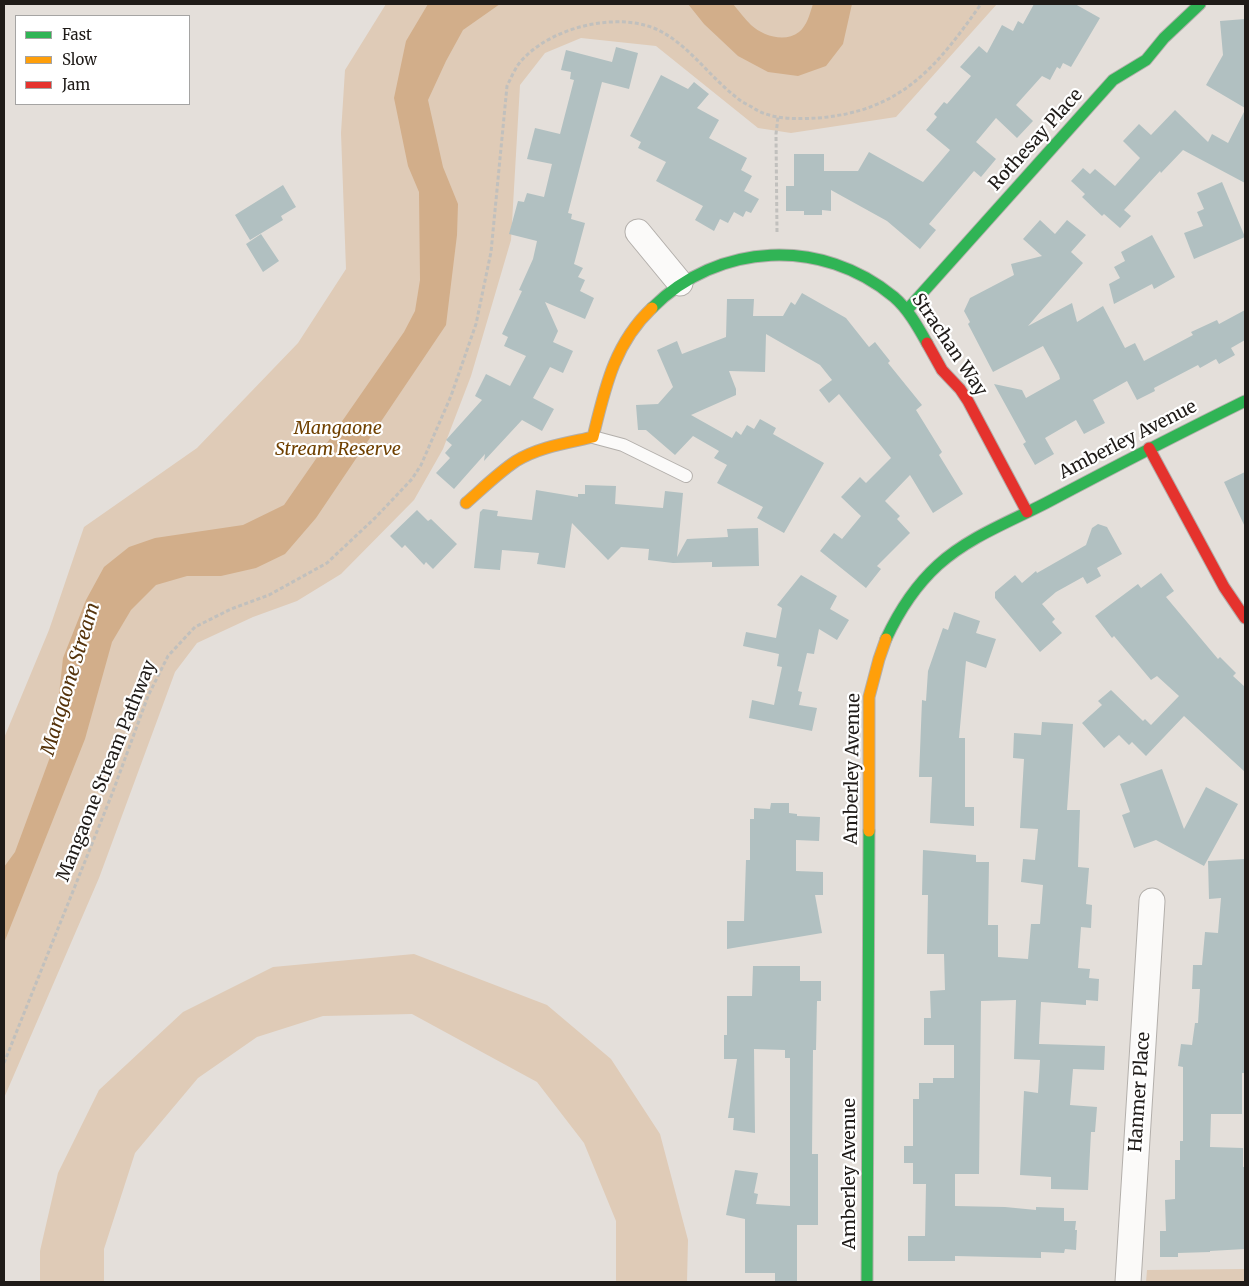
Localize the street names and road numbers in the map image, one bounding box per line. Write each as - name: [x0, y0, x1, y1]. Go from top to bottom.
- street label: Rothesay Place: [985, 85, 1087, 195]
- street label: Strachan Way: [907, 290, 991, 400]
- street label: Amberley Avenue: [1056, 396, 1200, 484]
- street label: Mangaone Stream Pathway: [53, 657, 161, 885]
- street label: Amberley Avenue: [841, 693, 865, 845]
- street label: Hanmer Place: [1125, 1031, 1155, 1153]
- street label: Amberley Avenue: [839, 1098, 861, 1250]

